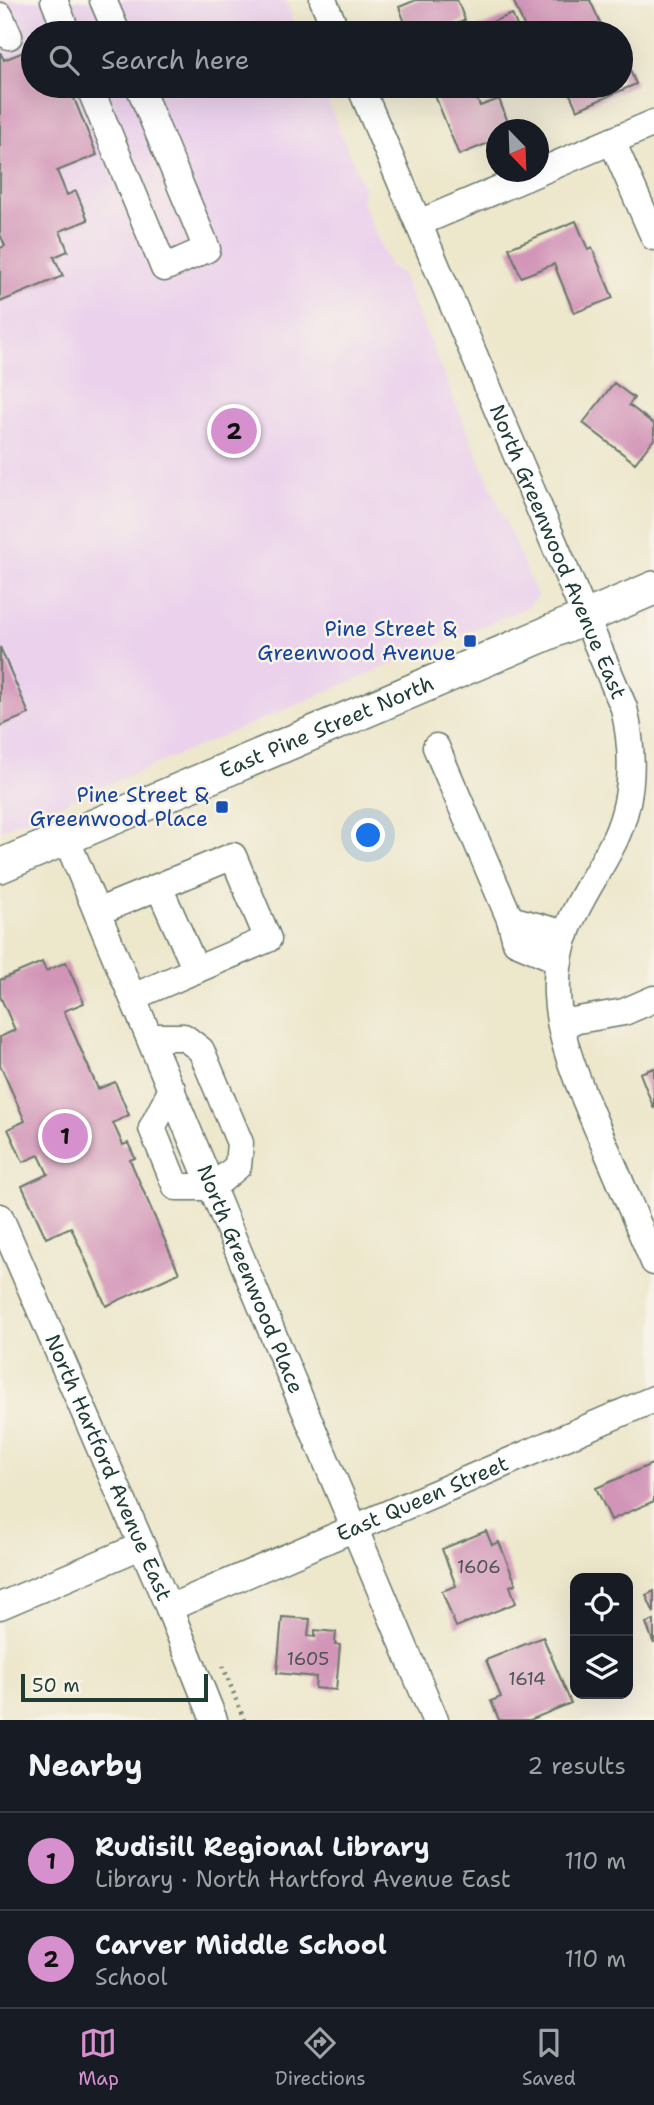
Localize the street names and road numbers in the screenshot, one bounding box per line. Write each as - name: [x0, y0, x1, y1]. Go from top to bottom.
- street label: North Greenwood Avenue East: [483, 400, 633, 703]
- street label: East Pine Street North: [215, 669, 438, 785]
- street label: North Greenwood Place: [190, 1161, 310, 1398]
- street label: North Hartford Avenue East: [38, 1330, 178, 1605]
- street label: East Queen Street: [332, 1449, 513, 1548]

